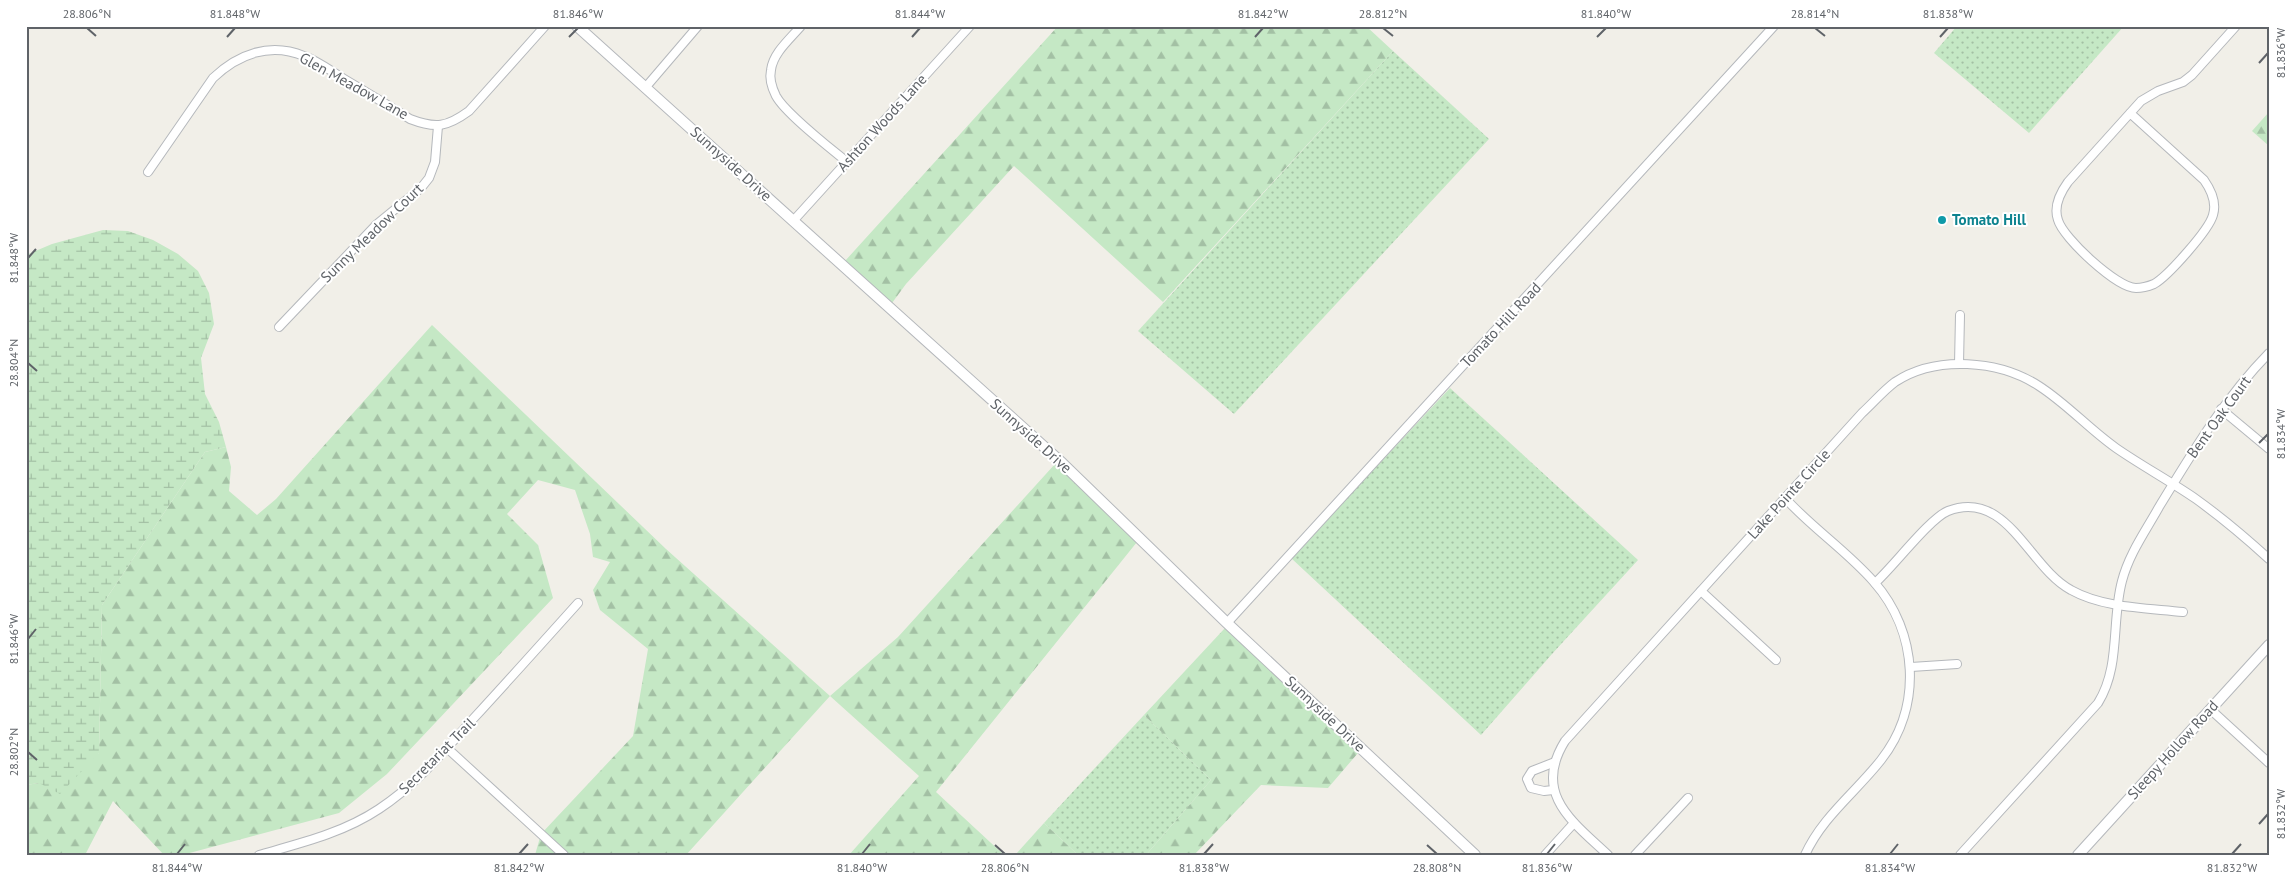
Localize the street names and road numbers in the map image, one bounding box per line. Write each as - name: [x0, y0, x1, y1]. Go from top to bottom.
- street label: Glen Meadow Lane: [296, 48, 412, 123]
- street label: Ashton Woods Lane: [833, 70, 931, 176]
- street label: Sunnyside Drive: [687, 122, 776, 205]
- street label: Sunny Meadow Court: [316, 179, 427, 286]
- street label: Tomato Hill Road: [1456, 278, 1545, 371]
- street label: Bent Oak Court: [2182, 372, 2255, 461]
- street label: Sunnyside Drive: [987, 394, 1076, 477]
- street label: Lake Pointe Circle: [1743, 445, 1834, 543]
- street label: Sunnyside Drive: [1281, 672, 1370, 756]
- street label: Sleepy Hollow Road: [2123, 696, 2222, 803]
- street label: Secretariat Trail: [394, 713, 479, 798]

